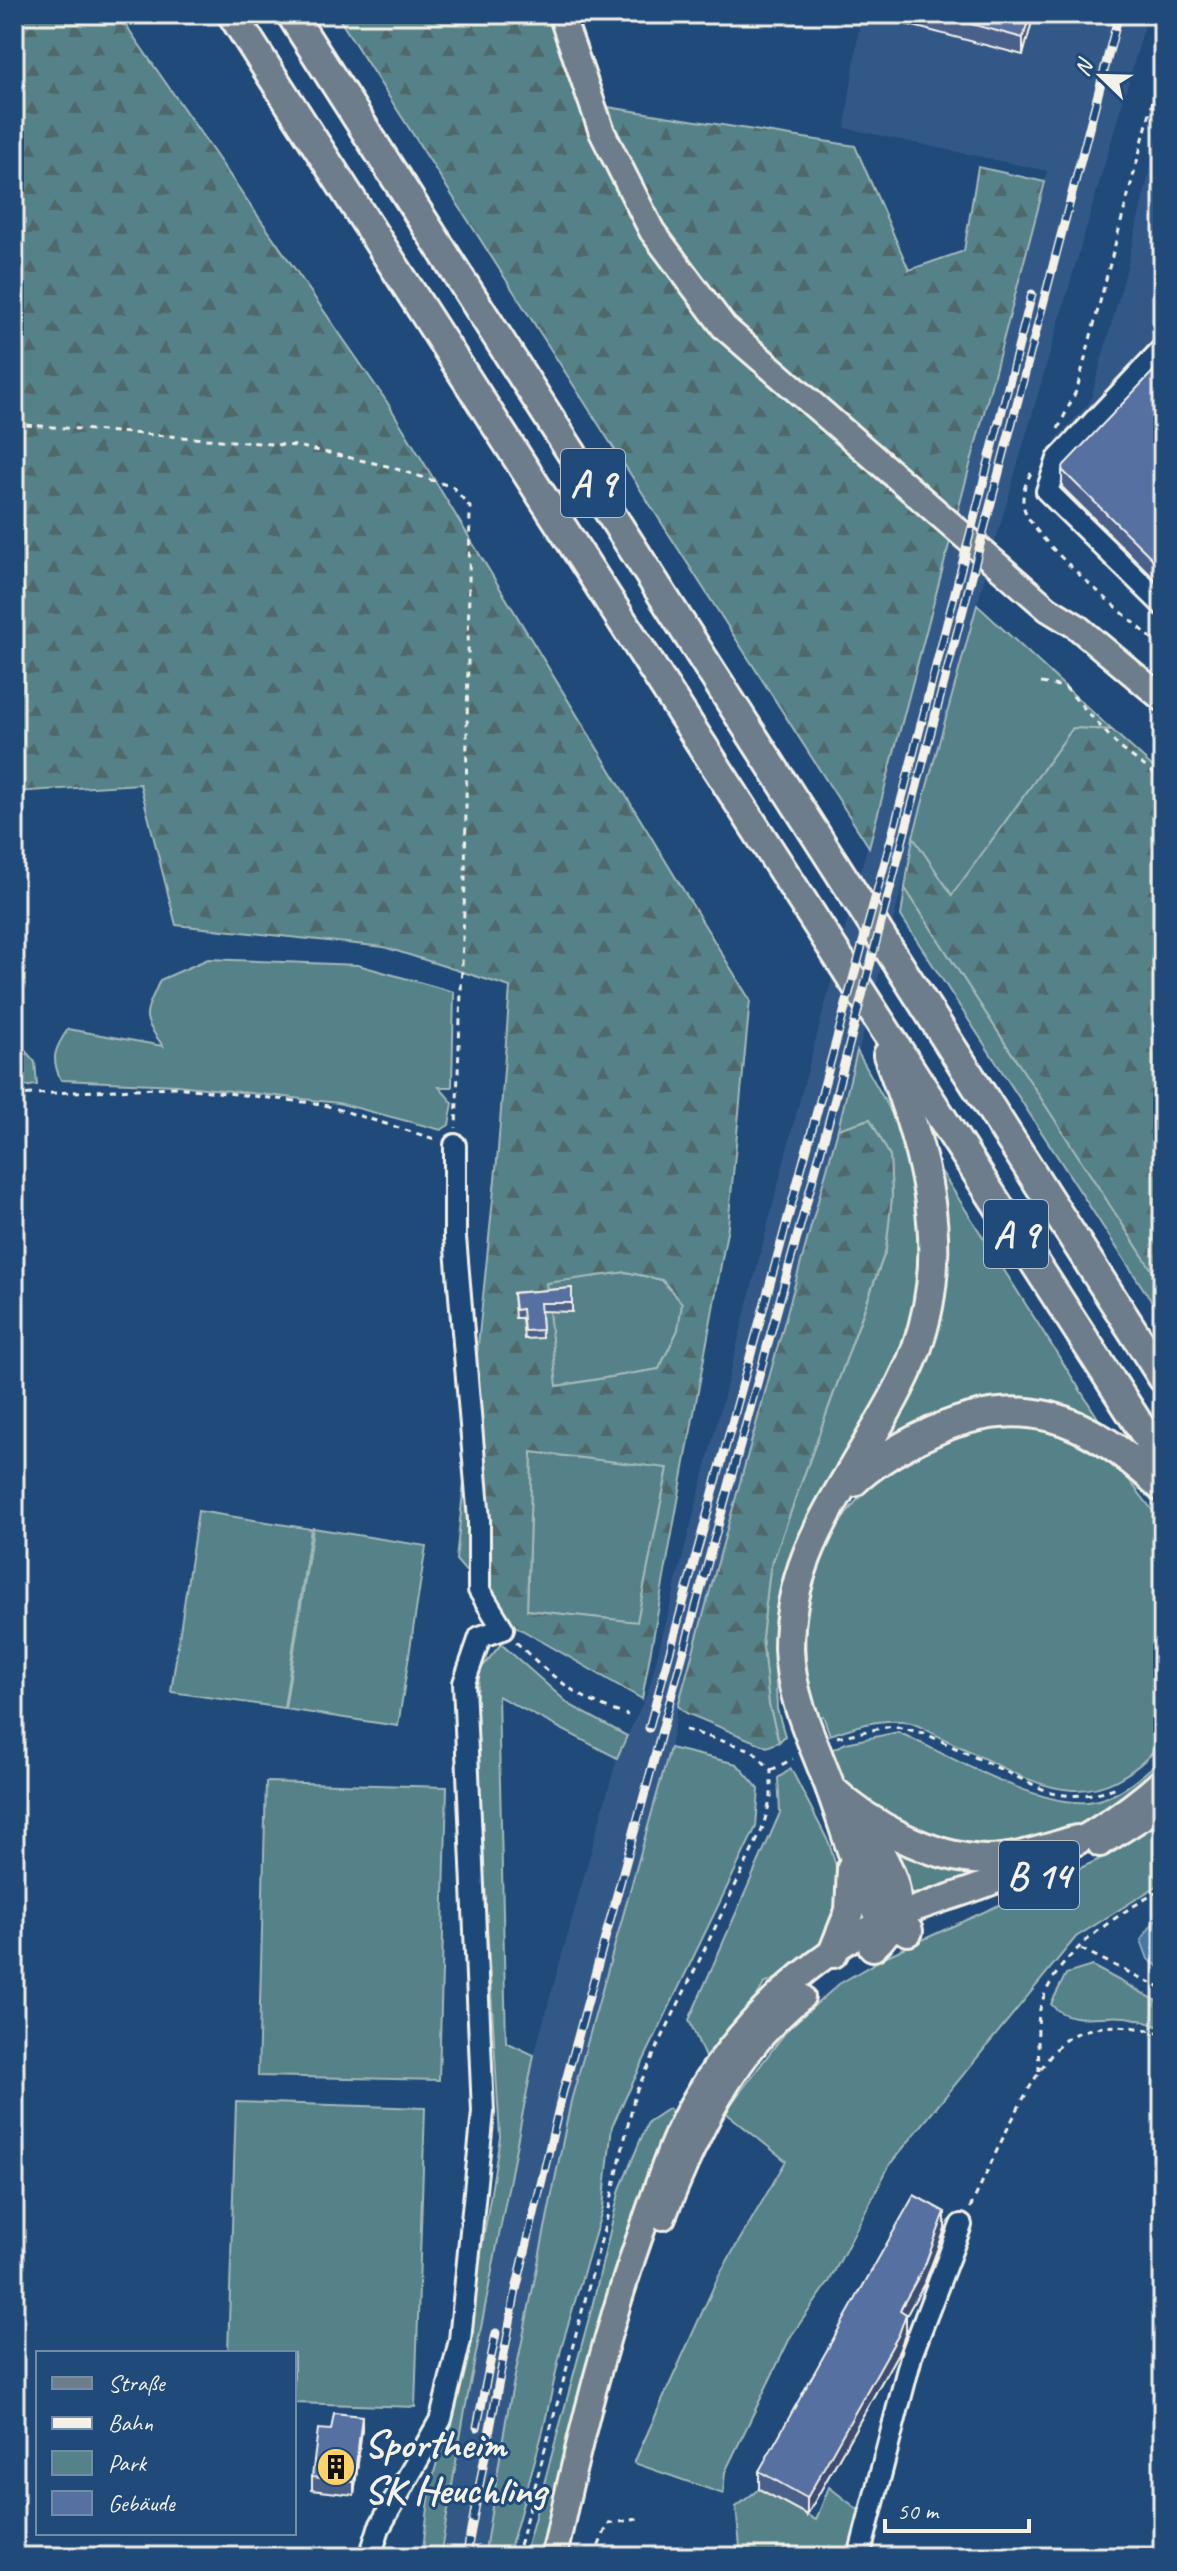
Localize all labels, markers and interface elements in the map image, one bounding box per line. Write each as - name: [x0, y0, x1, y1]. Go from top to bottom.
- north arrow: [1061, 36, 1141, 116]
- text: N: [1068, 54, 1100, 80]
- road number: A 9: [561, 449, 625, 517]
- road number: A 9: [984, 1200, 1048, 1268]
- road number: B 14: [999, 1841, 1079, 1909]
- legend: [36, 2351, 296, 2535]
- text: Straße: [108, 2368, 167, 2398]
- text: Bahn: [108, 2408, 153, 2438]
- place label: Sportheim SK Heuchling: [364, 2419, 549, 2515]
- building icon: Sportheim SK Heuchling: [315, 2446, 357, 2488]
- text: Park: [108, 2448, 148, 2478]
- scale bar: [885, 2483, 1029, 2533]
- text: Gebäude: [108, 2488, 177, 2518]
- text: 50 m: [897, 2496, 940, 2526]

